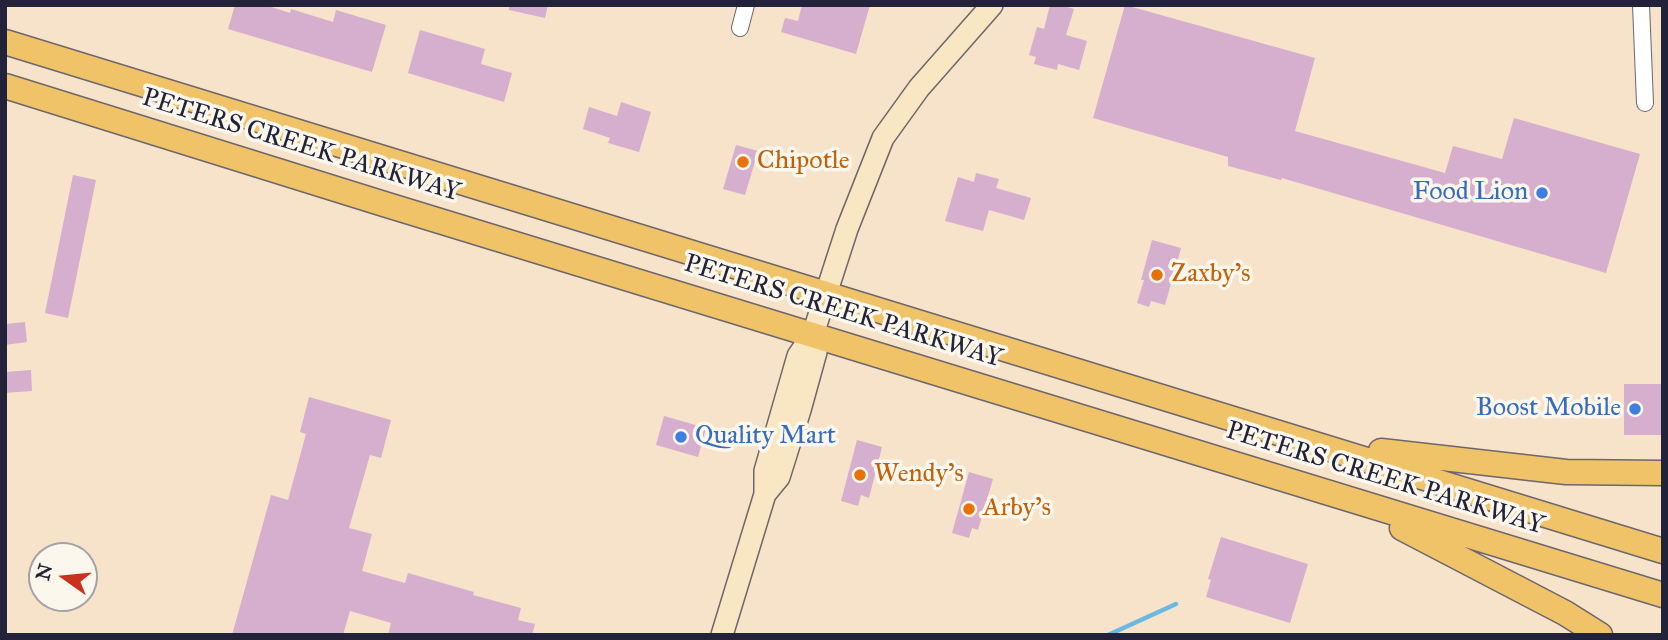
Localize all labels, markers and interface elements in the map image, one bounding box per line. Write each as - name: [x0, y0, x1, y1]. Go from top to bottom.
- street label: PETERS CREEK PARKWAY: [138, 83, 464, 209]
- place label: Chipotle: [757, 146, 850, 178]
- marker: Chipotle: [735, 154, 751, 170]
- place label: Food Lion: [1413, 177, 1528, 209]
- marker: Food Lion: [1534, 185, 1550, 201]
- street label: PETERS CREEK PARKWAY: [680, 249, 1006, 375]
- place label: Zaxby's: [1171, 259, 1251, 291]
- marker: Zaxby's: [1149, 267, 1165, 283]
- place label: Boost Mobile: [1476, 393, 1621, 425]
- marker: Boost Mobile: [1627, 401, 1643, 417]
- street label: PETERS CREEK PARKWAY: [1222, 416, 1548, 542]
- place label: Quality Mart: [695, 421, 836, 453]
- marker: Quality Mart: [673, 429, 689, 445]
- place label: Wendy's: [874, 459, 964, 491]
- marker: Wendy's: [852, 467, 868, 483]
- place label: Arby's: [983, 493, 1051, 525]
- marker: Arby's: [961, 501, 977, 517]
- north arrow: [28, 542, 98, 612]
- text: N: [31, 561, 57, 583]

